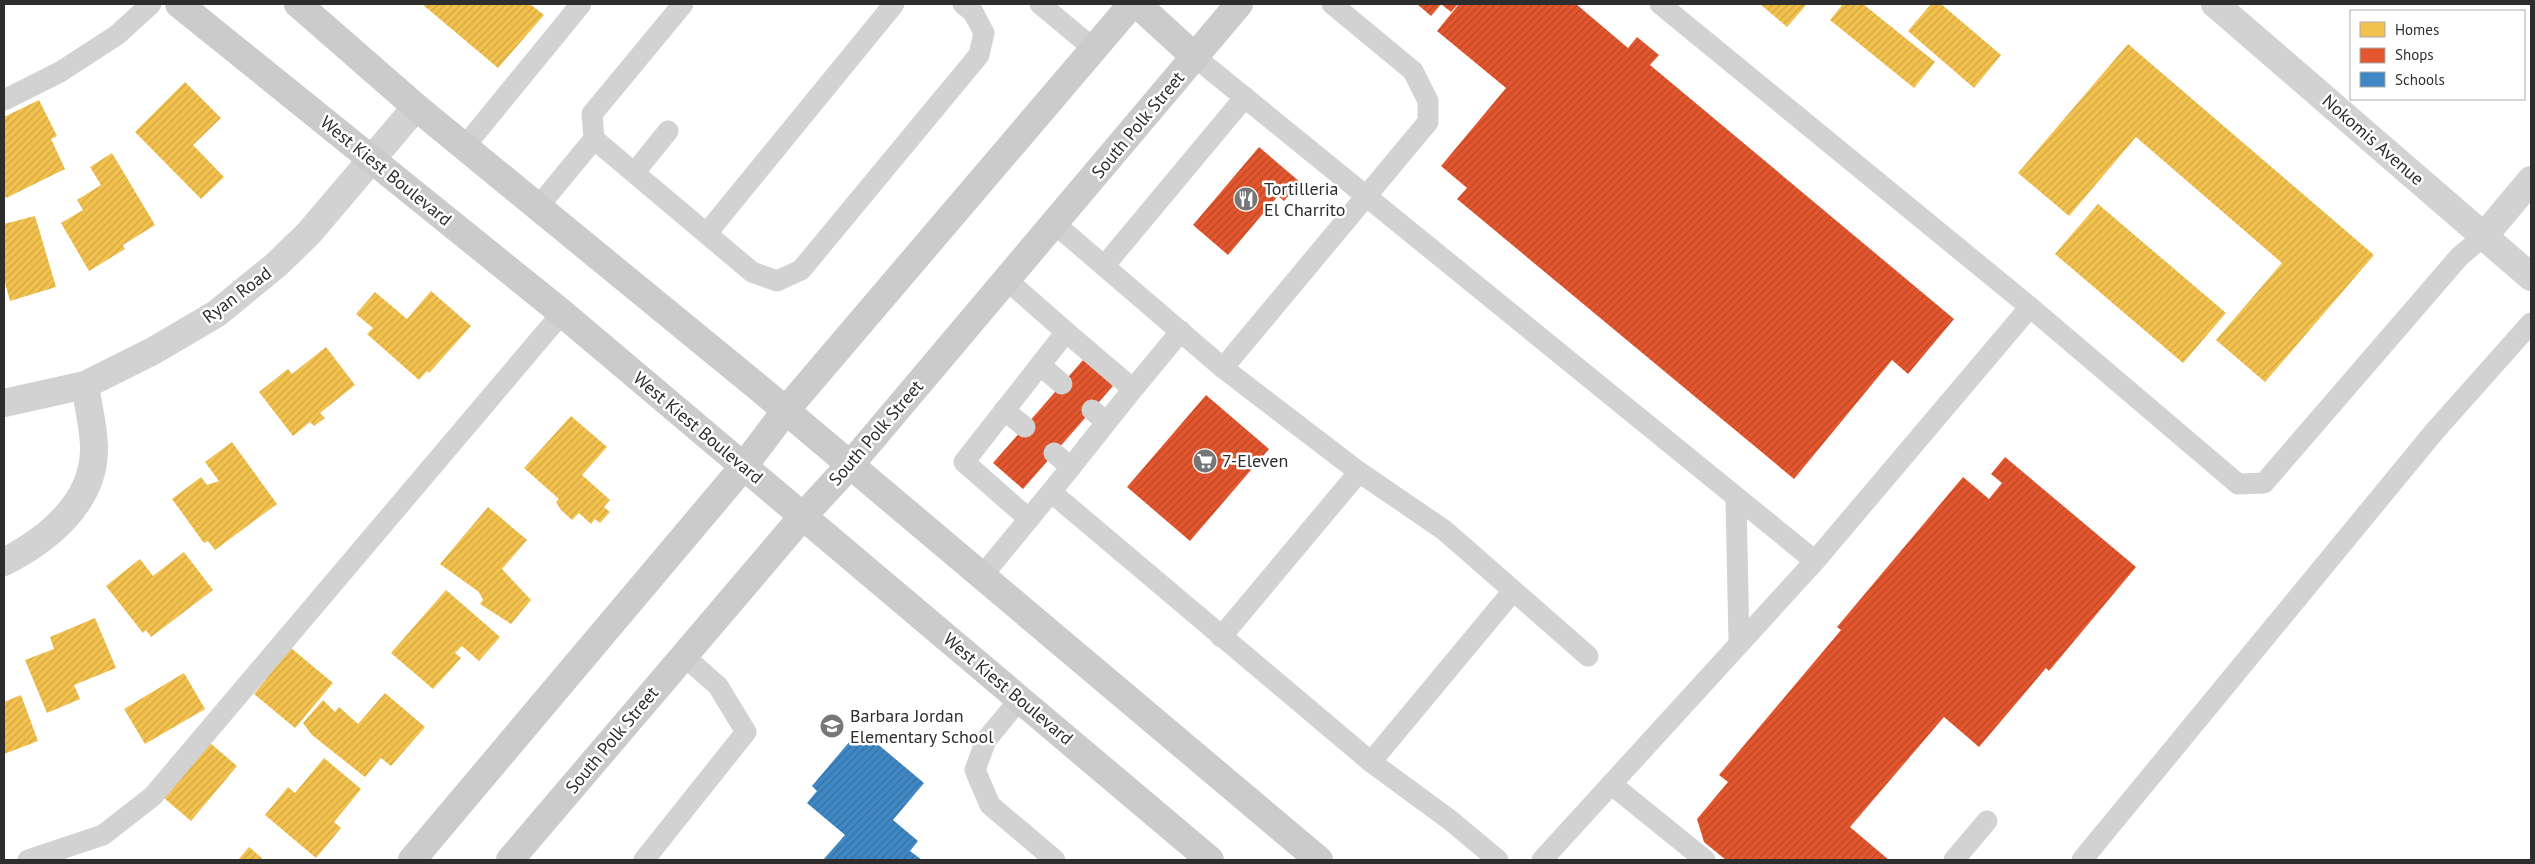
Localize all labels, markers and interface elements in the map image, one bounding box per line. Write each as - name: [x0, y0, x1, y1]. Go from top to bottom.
- legend: [2350, 10, 2525, 100]
- text: Homes: [2395, 20, 2439, 39]
- text: Shops: [2395, 45, 2434, 64]
- street label: South Polk Street: [1086, 66, 1189, 183]
- text: Schools: [2395, 70, 2445, 89]
- street label: Nokomis Avenue: [2318, 89, 2429, 190]
- street label: West Kiest Boulevard: [316, 111, 457, 231]
- place label: Tortilleria El Charrito: [1264, 177, 1345, 221]
- restaurant icon: Tortilleria El Charrito: [1233, 186, 1259, 212]
- street label: Ryan Road: [198, 261, 276, 328]
- street label: West Kiest Boulevard: [629, 367, 768, 489]
- street label: South Polk Street: [823, 375, 928, 490]
- supermarket icon: 7-Eleven: [1192, 448, 1218, 474]
- place label: 7-Eleven: [1222, 449, 1288, 472]
- street label: West Kiest Boulevard: [939, 628, 1078, 750]
- street label: South Polk Street: [560, 681, 663, 798]
- place label: Barbara Jordan Elementary School: [850, 704, 994, 748]
- school or university icon: Barbara Jordan Elementary School: [819, 713, 845, 739]

